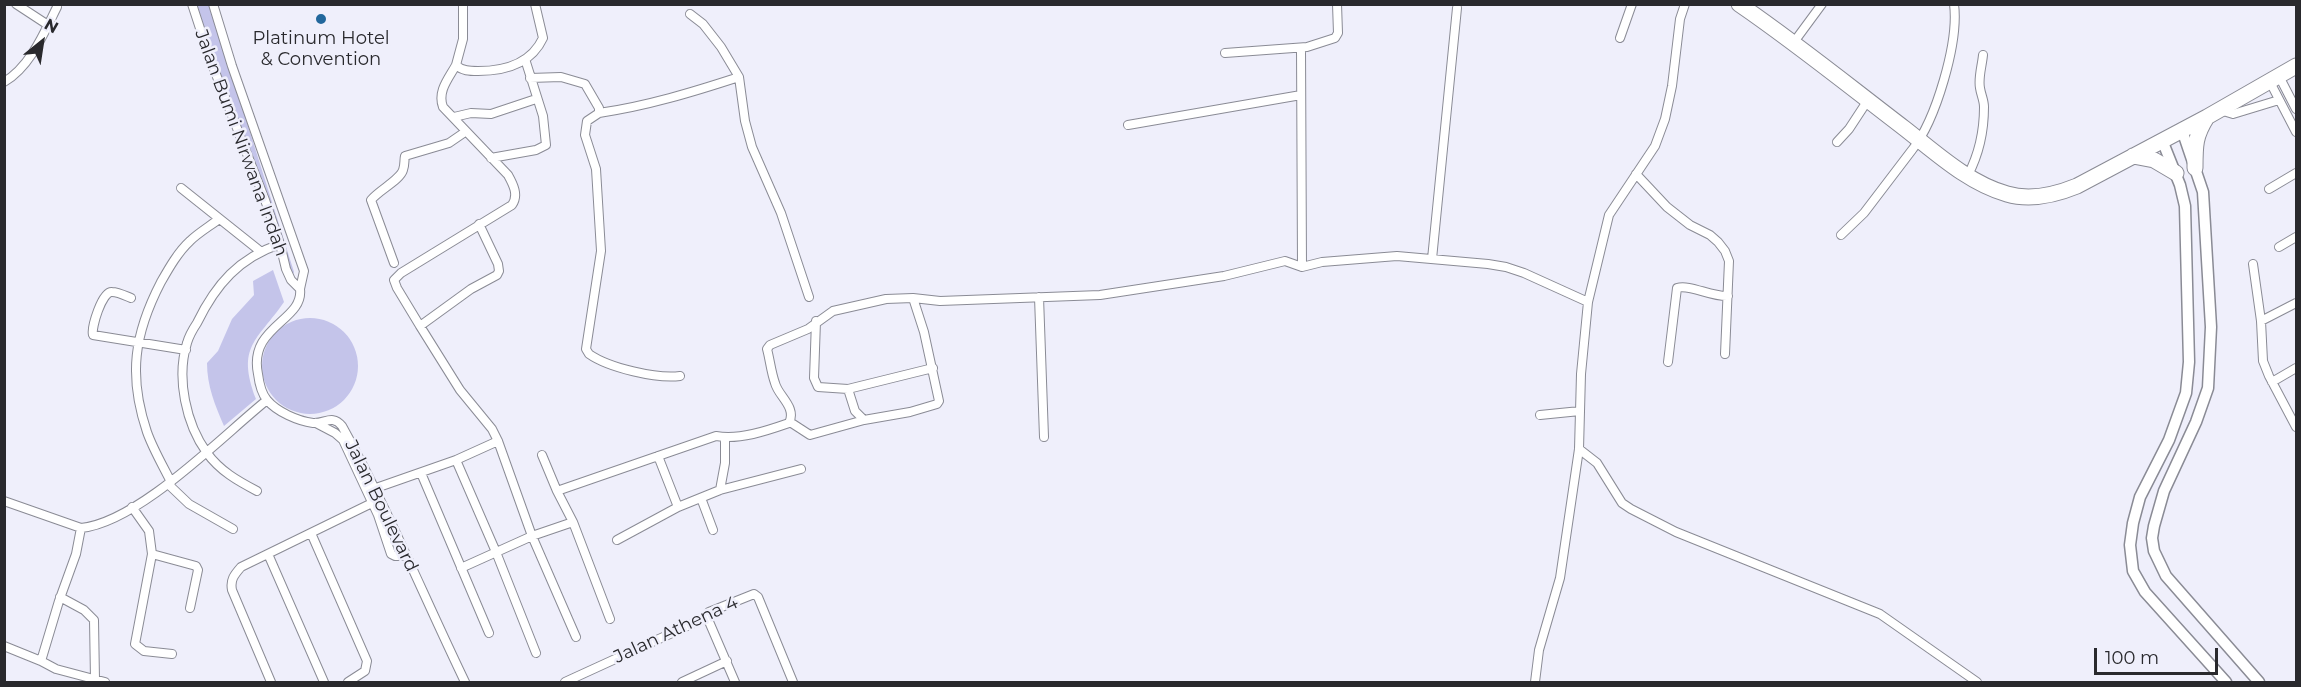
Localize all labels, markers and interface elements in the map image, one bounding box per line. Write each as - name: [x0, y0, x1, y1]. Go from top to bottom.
- north arrow: [12, 12, 72, 72]
- marker: Platinum Hotel & Convention: [314, 12, 328, 26]
- text: N: [41, 15, 62, 37]
- street label: Jalan Bumi Nirwana Indah: [190, 27, 292, 259]
- place label: Platinum Hotel & Convention: [252, 28, 390, 70]
- street label: Jalan Boulevard: [340, 437, 422, 575]
- street label: Jalan Athena 4: [610, 592, 742, 668]
- scale bar: [2097, 636, 2222, 674]
- text: 100 m: [2105, 647, 2159, 669]

